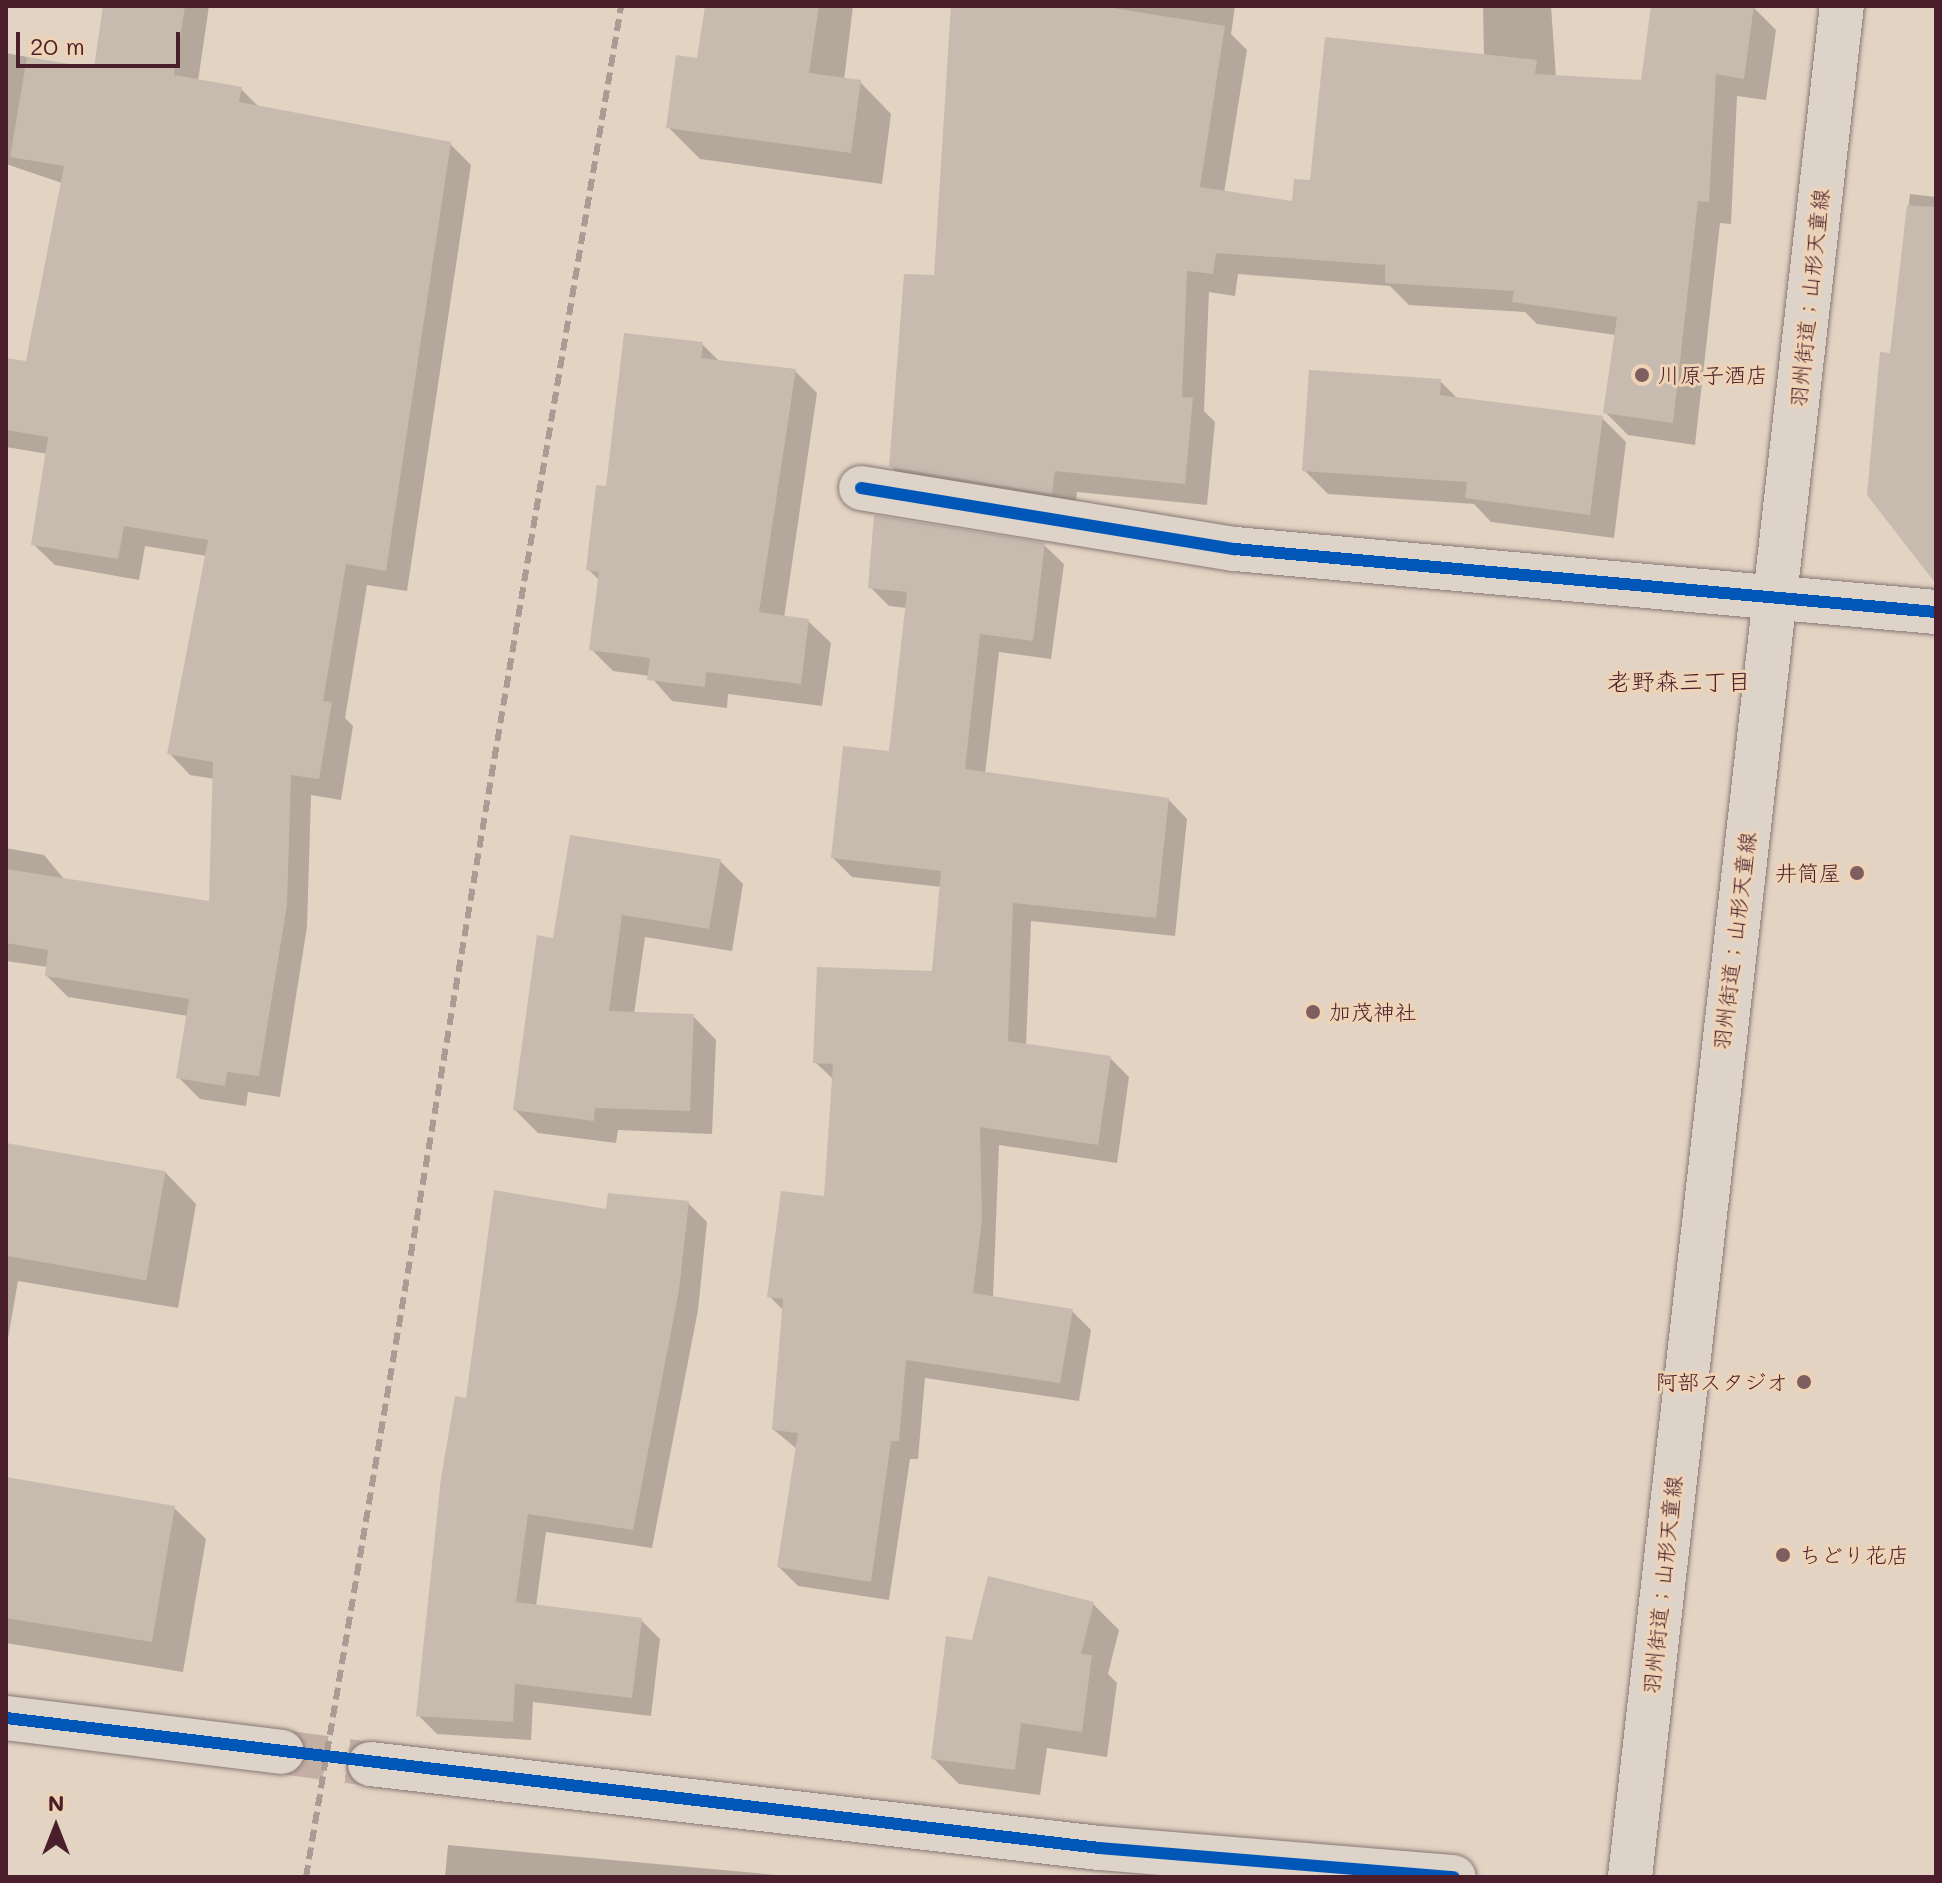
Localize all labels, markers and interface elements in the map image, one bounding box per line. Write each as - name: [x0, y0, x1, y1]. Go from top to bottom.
- scale bar: [20, 16, 184, 66]
- text: 20 m: [30, 30, 85, 61]
- street label: 羽州街道；山形天童線: [1784, 187, 1834, 409]
- place label: 川原子酒店: [1658, 362, 1768, 388]
- marker: 川原子酒店: [1633, 366, 1651, 384]
- district label: 老野森三丁目: [1607, 667, 1751, 695]
- street label: 羽州街道；山形天童線: [1707, 830, 1761, 1052]
- place label: 井筒屋: [1775, 860, 1841, 886]
- marker: 井筒屋: [1848, 864, 1866, 882]
- place label: 加茂神社: [1329, 999, 1417, 1025]
- marker: 加茂神社: [1304, 1003, 1322, 1021]
- place label: 阿部スタジオ: [1656, 1369, 1788, 1395]
- marker: 阿部スタジオ: [1795, 1373, 1813, 1391]
- street label: 羽州街道；山形天童線: [1637, 1474, 1687, 1696]
- place label: ちどり花店: [1799, 1542, 1909, 1568]
- marker: ちどり花店: [1774, 1546, 1792, 1564]
- north arrow: [16, 1787, 96, 1867]
- text: N: [48, 1788, 64, 1817]

